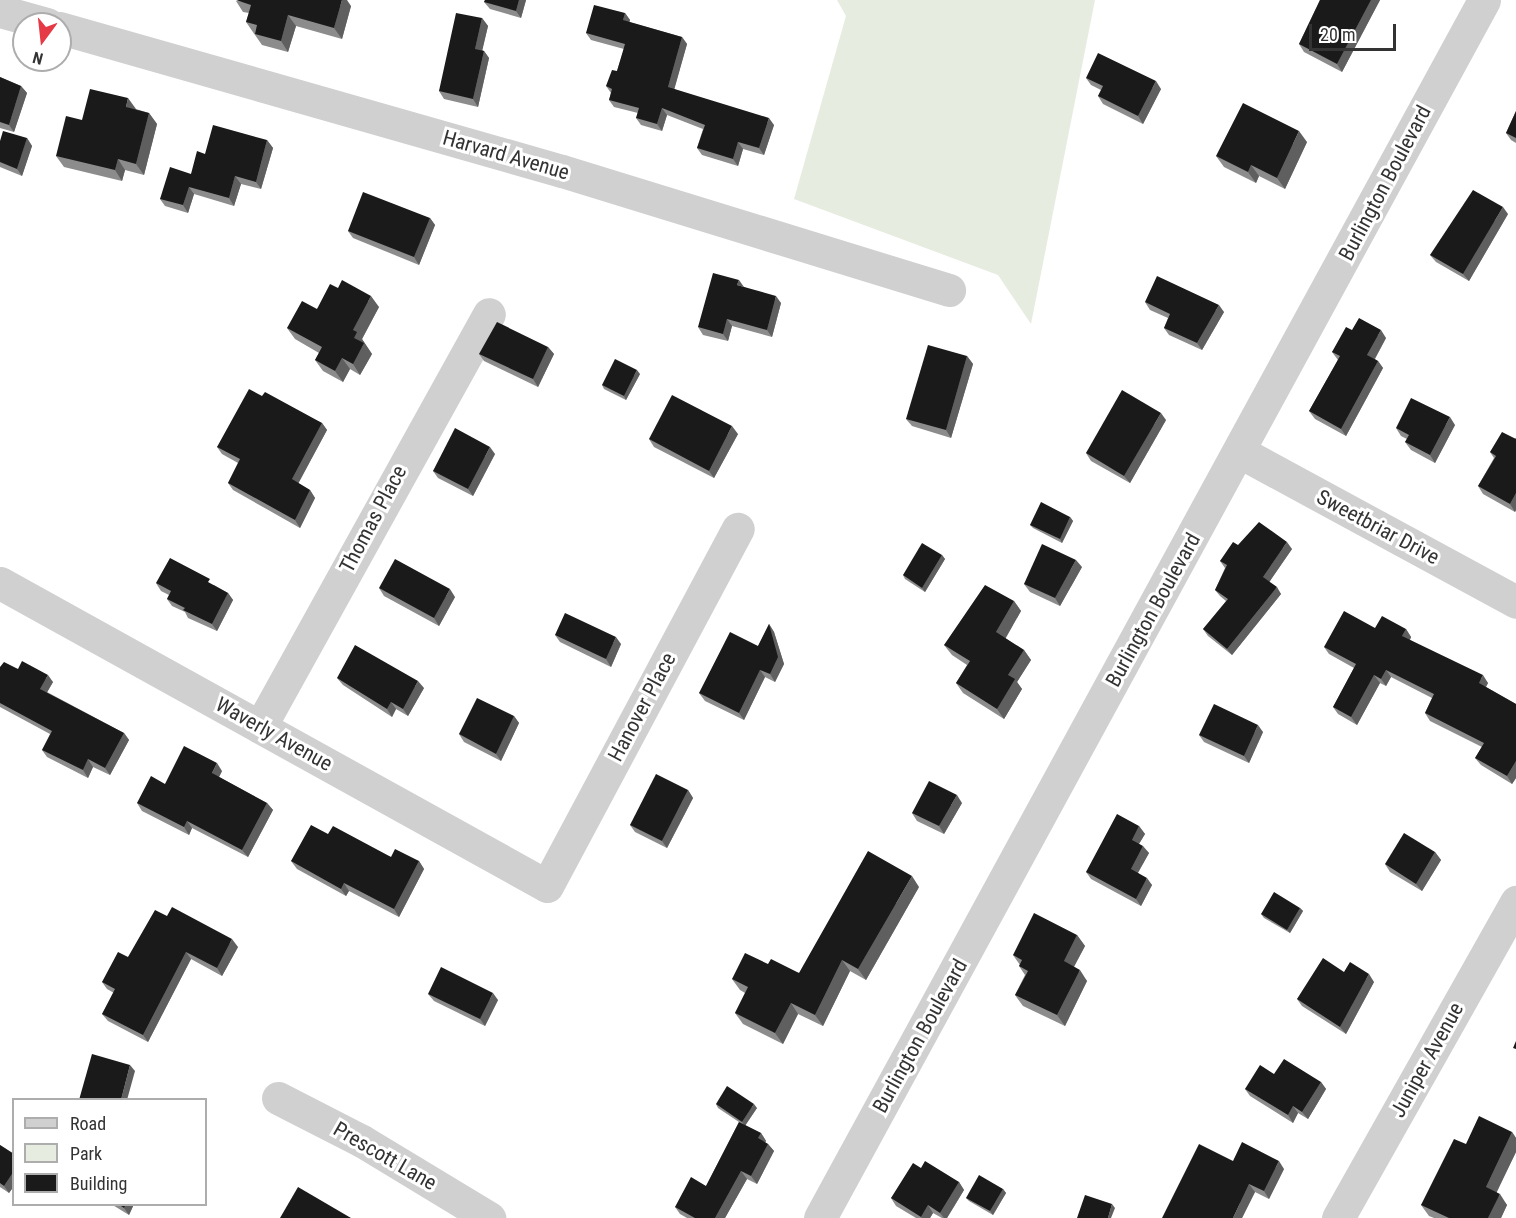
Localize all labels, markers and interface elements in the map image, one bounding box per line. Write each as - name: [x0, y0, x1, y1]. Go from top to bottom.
- north arrow: [12, 12, 72, 72]
- scale bar: [1312, 12, 1399, 50]
- text: 20 m: [1320, 24, 1355, 45]
- text: N: [31, 47, 45, 68]
- street label: Burlington Boulevard: [1334, 101, 1436, 265]
- street label: Harvard Avenue: [440, 125, 572, 185]
- street label: Thomas Place: [334, 461, 412, 577]
- street label: Sweetbriar Drive: [1312, 484, 1444, 570]
- street label: Burlington Boulevard: [1100, 529, 1206, 691]
- street label: Hanover Place: [603, 648, 681, 766]
- street label: Waverly Avenue: [211, 692, 337, 776]
- street label: Burlington Boulevard: [867, 955, 973, 1117]
- street label: Juniper Avenue: [1385, 998, 1469, 1122]
- legend: [12, 1098, 207, 1206]
- text: Road: [70, 1113, 106, 1134]
- street label: Prescott Lane: [329, 1116, 441, 1196]
- text: Park: [70, 1143, 102, 1164]
- text: Building: [70, 1173, 127, 1194]

